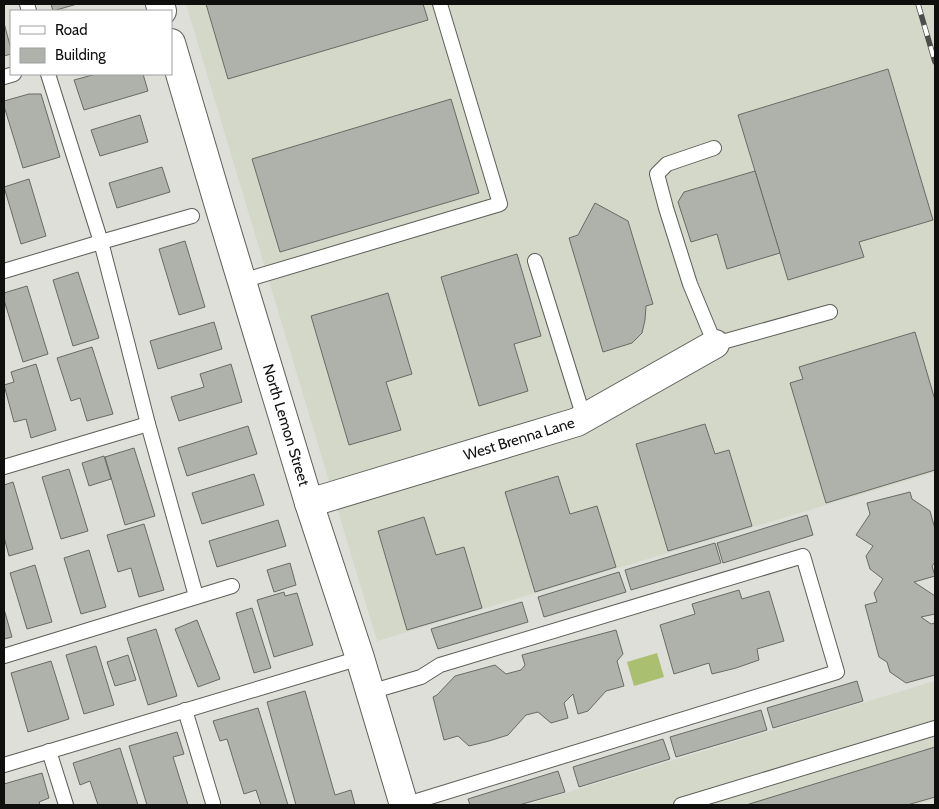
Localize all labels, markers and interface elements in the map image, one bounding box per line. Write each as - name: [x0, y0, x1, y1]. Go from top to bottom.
- legend: [10, 10, 172, 75]
- text: Road: [55, 21, 88, 39]
- text: Building: [55, 46, 106, 64]
- street label: North Lemon Street: [259, 362, 313, 488]
- street label: West Brenna Lane: [461, 413, 577, 464]

